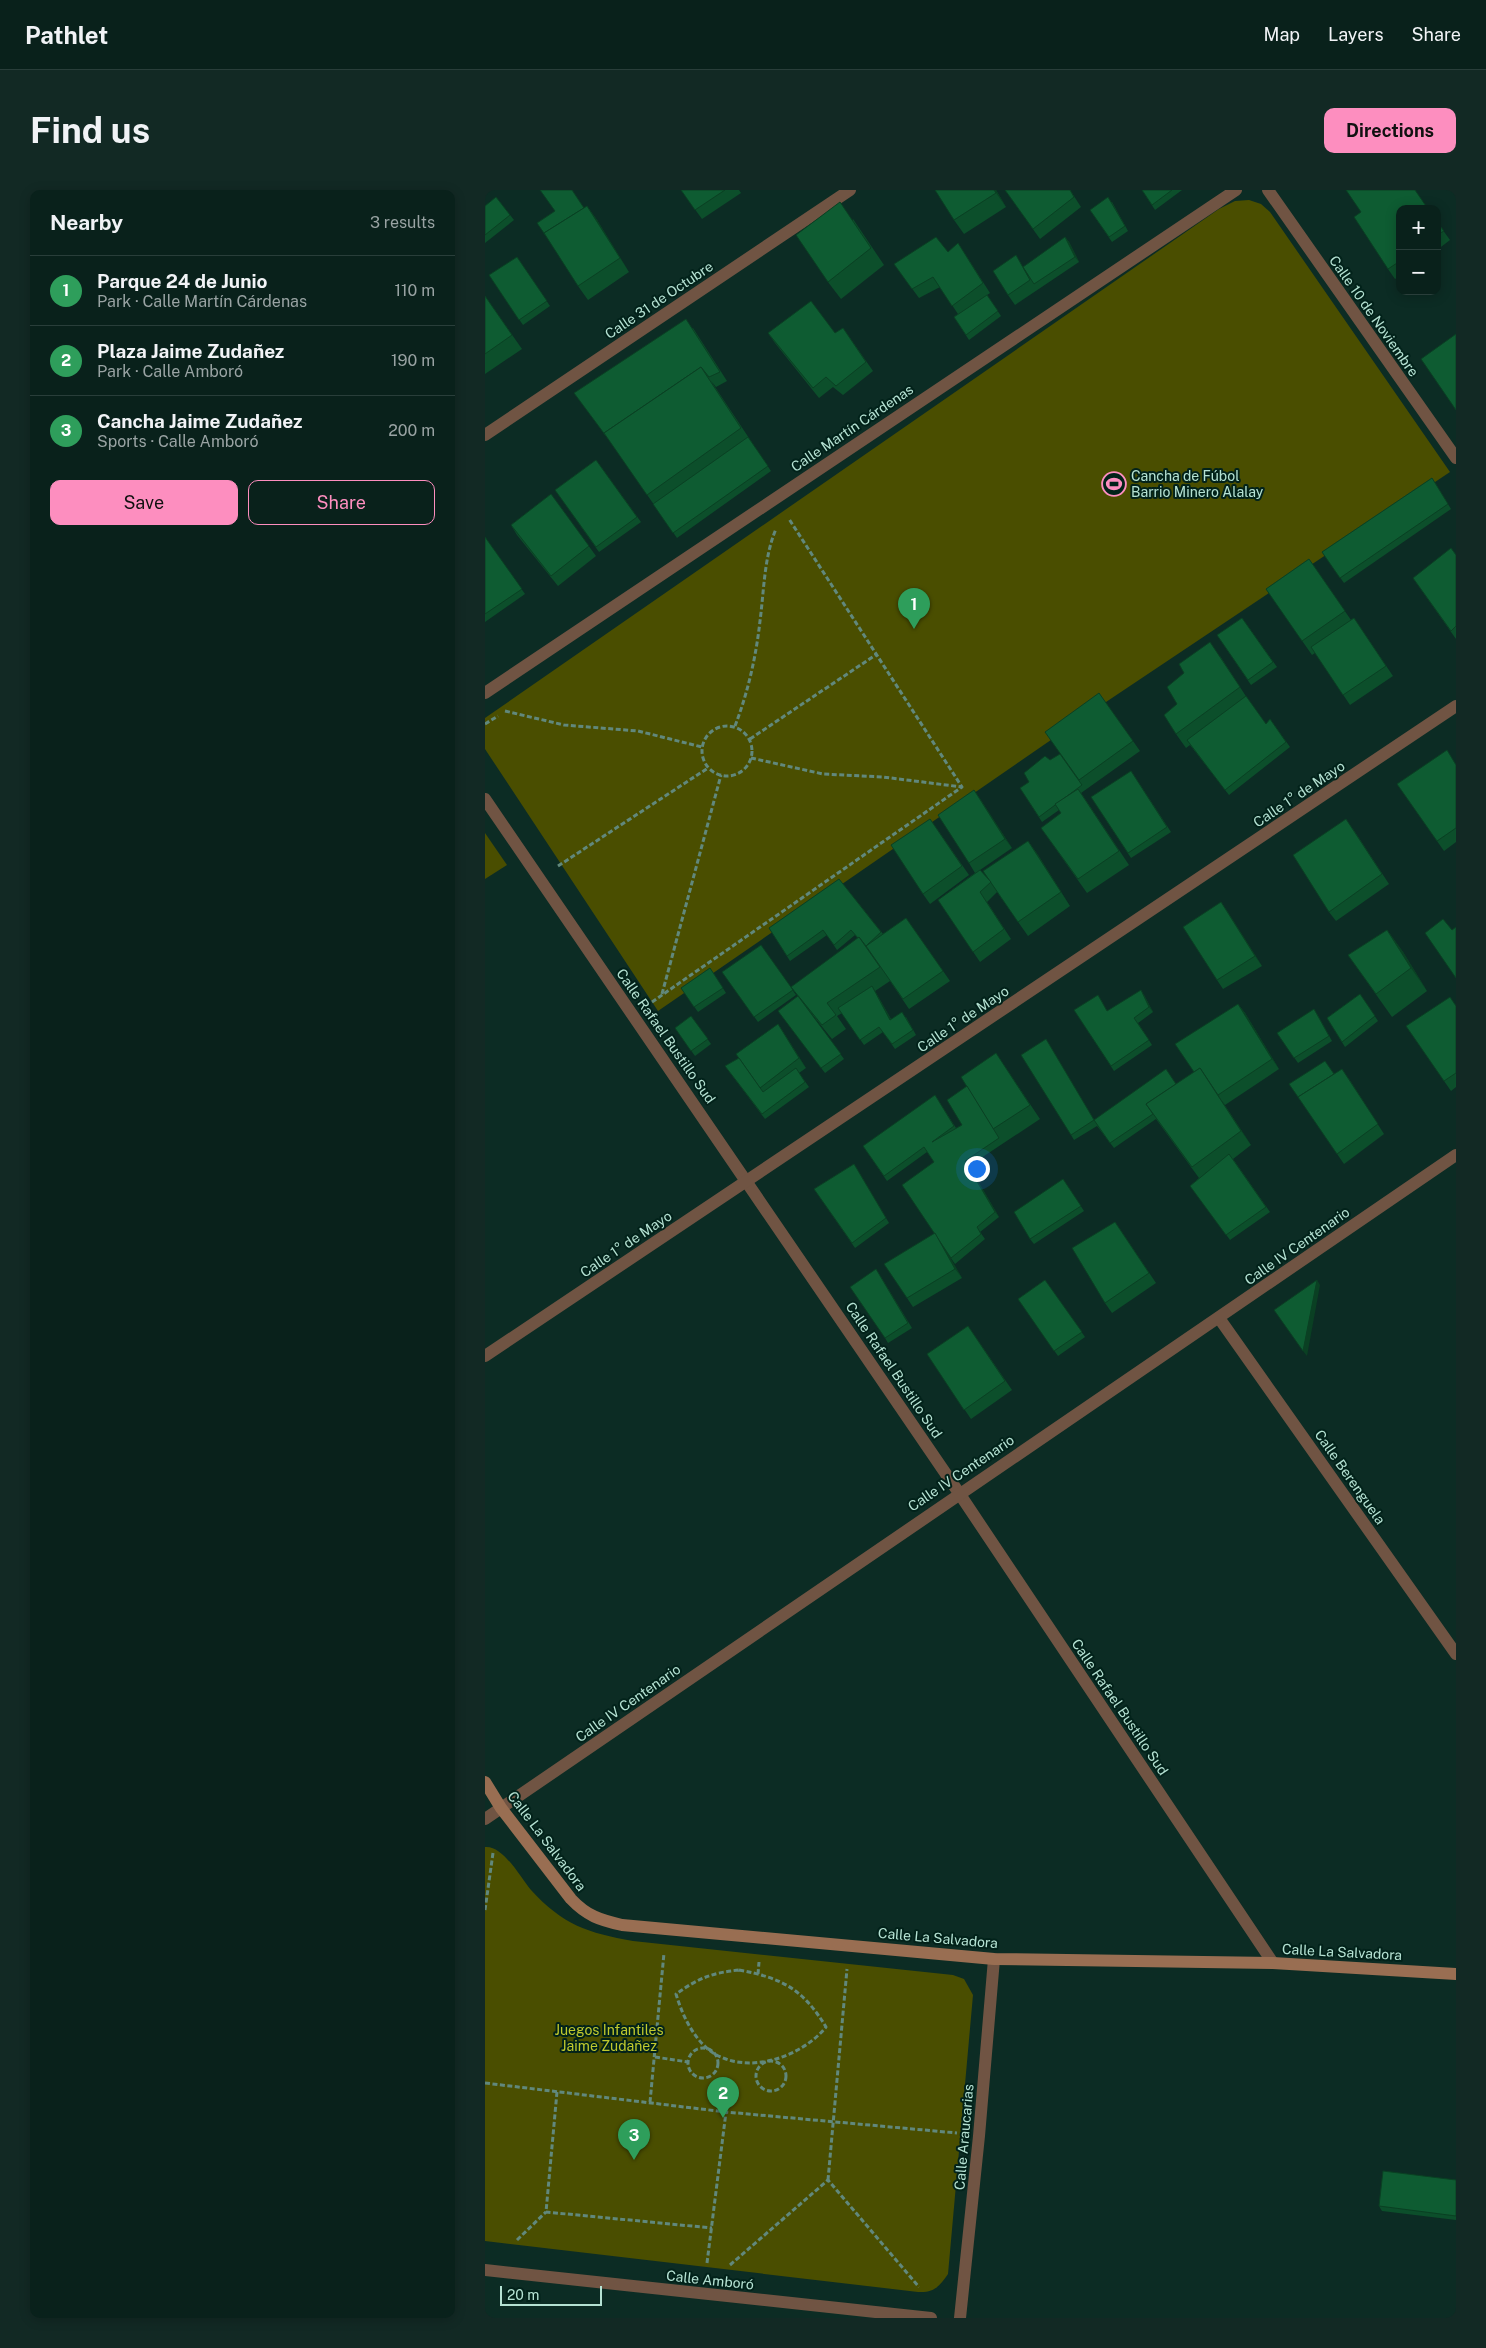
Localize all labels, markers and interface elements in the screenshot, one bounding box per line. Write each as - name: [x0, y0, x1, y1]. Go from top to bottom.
- text: Pathlet: [25, 21, 108, 49]
- text: Map: [1264, 24, 1300, 45]
- text: Layers: [1328, 24, 1384, 45]
- text: Share: [1412, 24, 1461, 45]
- button: Directions: [1324, 108, 1456, 153]
- text: Find us: [30, 110, 150, 151]
- map controls: [1396, 205, 1441, 295]
- button: +: [1396, 205, 1441, 250]
- text: Nearby: [50, 210, 123, 235]
- text: 3 results: [370, 213, 435, 232]
- button: −: [1396, 250, 1441, 295]
- street label: Calle 10 de Noviembre: [1326, 252, 1422, 380]
- street label: Calle 31 de Octubre: [602, 258, 716, 342]
- text: Parque 24 de Junio: [97, 270, 267, 292]
- text: 1: [63, 281, 69, 300]
- text: 110 m: [394, 281, 435, 300]
- text: Park · Calle Martín Cárdenas: [97, 292, 307, 311]
- text: Plaza Jaime Zudañez: [97, 340, 284, 362]
- text: 2: [61, 351, 71, 370]
- text: 190 m: [391, 351, 435, 370]
- text: Park · Calle Amboró: [97, 362, 243, 381]
- street label: Calle Martín Cárdenas: [788, 381, 916, 475]
- text: Cancha Jaime Zudañez: [97, 410, 302, 432]
- text: 3: [61, 421, 71, 440]
- text: 200 m: [388, 421, 435, 440]
- text: Sports · Calle Amboró: [97, 432, 259, 451]
- place label: Cancha de Fúbol Barrio Minero Alalay: [1131, 468, 1264, 500]
- sports icon: Cancha de Fúbol Barrio Minero Alalay: [1101, 471, 1127, 497]
- button: Save: [50, 480, 238, 525]
- button: Share: [248, 480, 435, 525]
- pin: 1: [898, 588, 930, 629]
- street label: Calle 1° de Mayo: [1250, 758, 1348, 830]
- street label: Calle Rafael Bustillo Sud: [613, 966, 719, 1106]
- street label: Calle 1° de Mayo: [914, 983, 1012, 1055]
- your location: [964, 1156, 990, 1182]
- street label: Calle IV Centenario: [1241, 1204, 1353, 1288]
- street label: Calle 1° de Mayo: [577, 1208, 675, 1280]
- street label: Calle Rafael Bustillo Sud: [842, 1299, 946, 1441]
- street label: Calle Berenguela: [1311, 1427, 1389, 1527]
- street label: Calle IV Centenario: [905, 1432, 1017, 1514]
- street label: Calle Rafael Bustillo Sud: [1068, 1636, 1172, 1778]
- street label: Calle IV Centenario: [572, 1661, 684, 1745]
- street label: Calle La Salvadora: [504, 1788, 590, 1894]
- street label: Calle La Salvadora: [877, 1925, 999, 1951]
- street label: Calle La Salvadora: [1281, 1941, 1403, 1963]
- park label: Juegos Infantiles Jaime Zudañez: [554, 2022, 664, 2054]
- pin: 2: [707, 2077, 739, 2118]
- street label: Calle Araucarias: [951, 2083, 977, 2191]
- pin: 3: [618, 2119, 650, 2160]
- street label: Calle Amboró: [665, 2267, 755, 2293]
- scale bar: [500, 2283, 603, 2306]
- text: 20 m: [507, 2287, 539, 2303]

